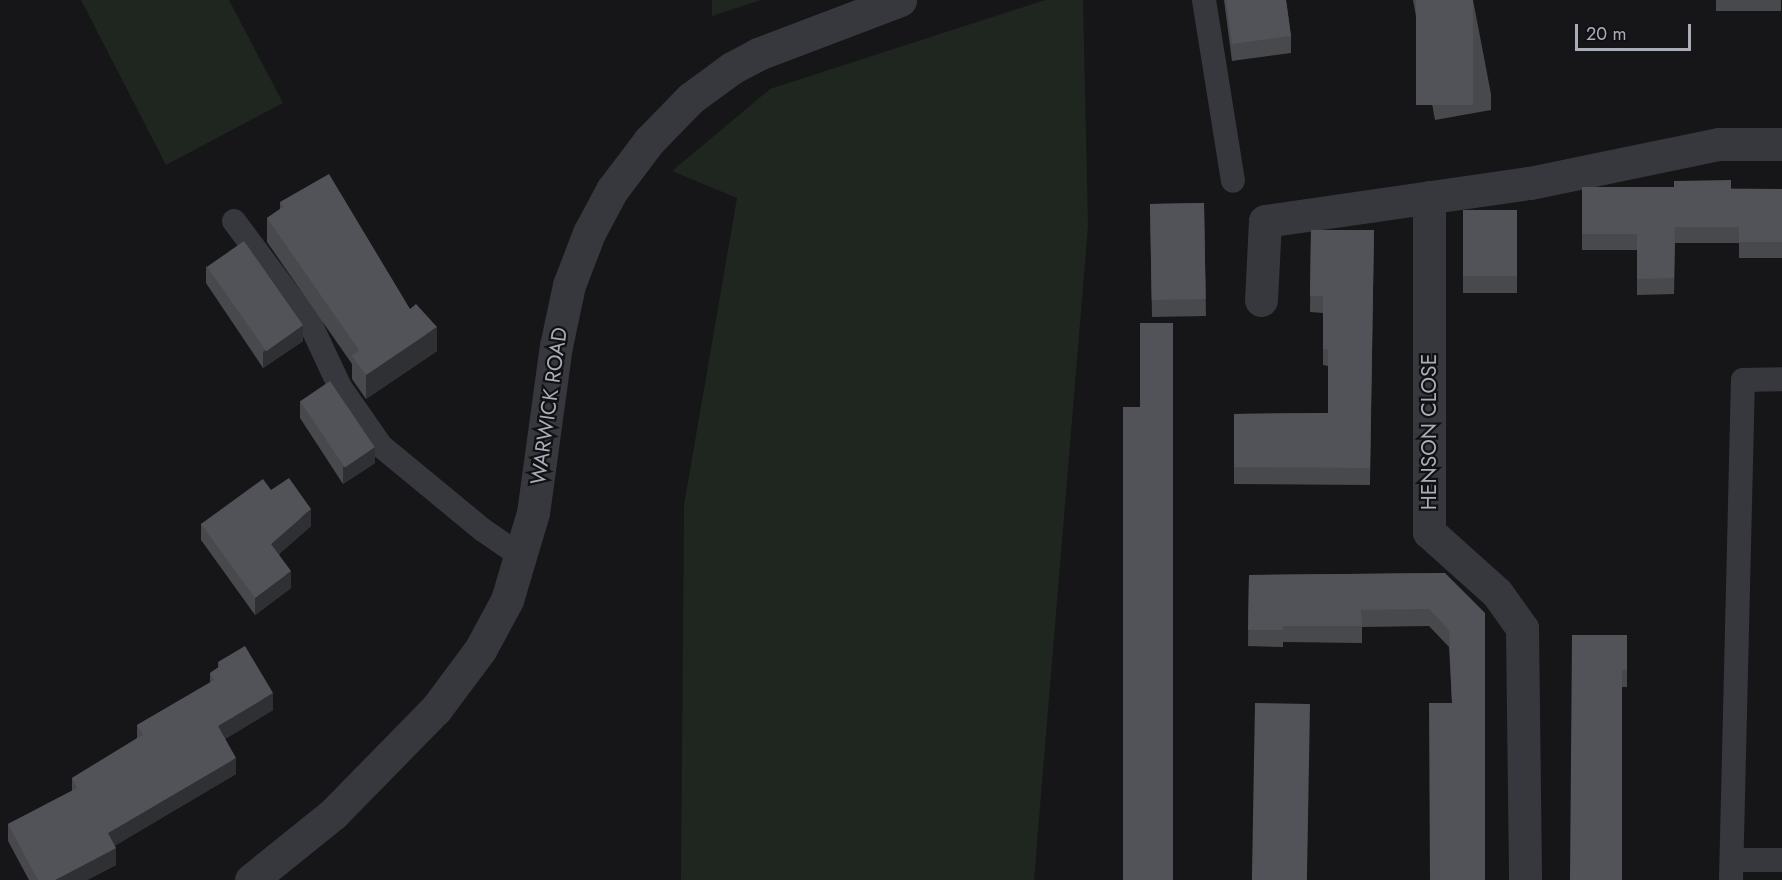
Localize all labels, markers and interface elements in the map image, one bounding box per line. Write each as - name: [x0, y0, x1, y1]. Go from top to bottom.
- scale bar: [1578, 12, 1694, 50]
- text: 20 m: [1586, 21, 1626, 47]
- street label: WARWICK ROAD: [525, 326, 573, 486]
- street label: HENSON CLOSE: [1416, 354, 1442, 510]

